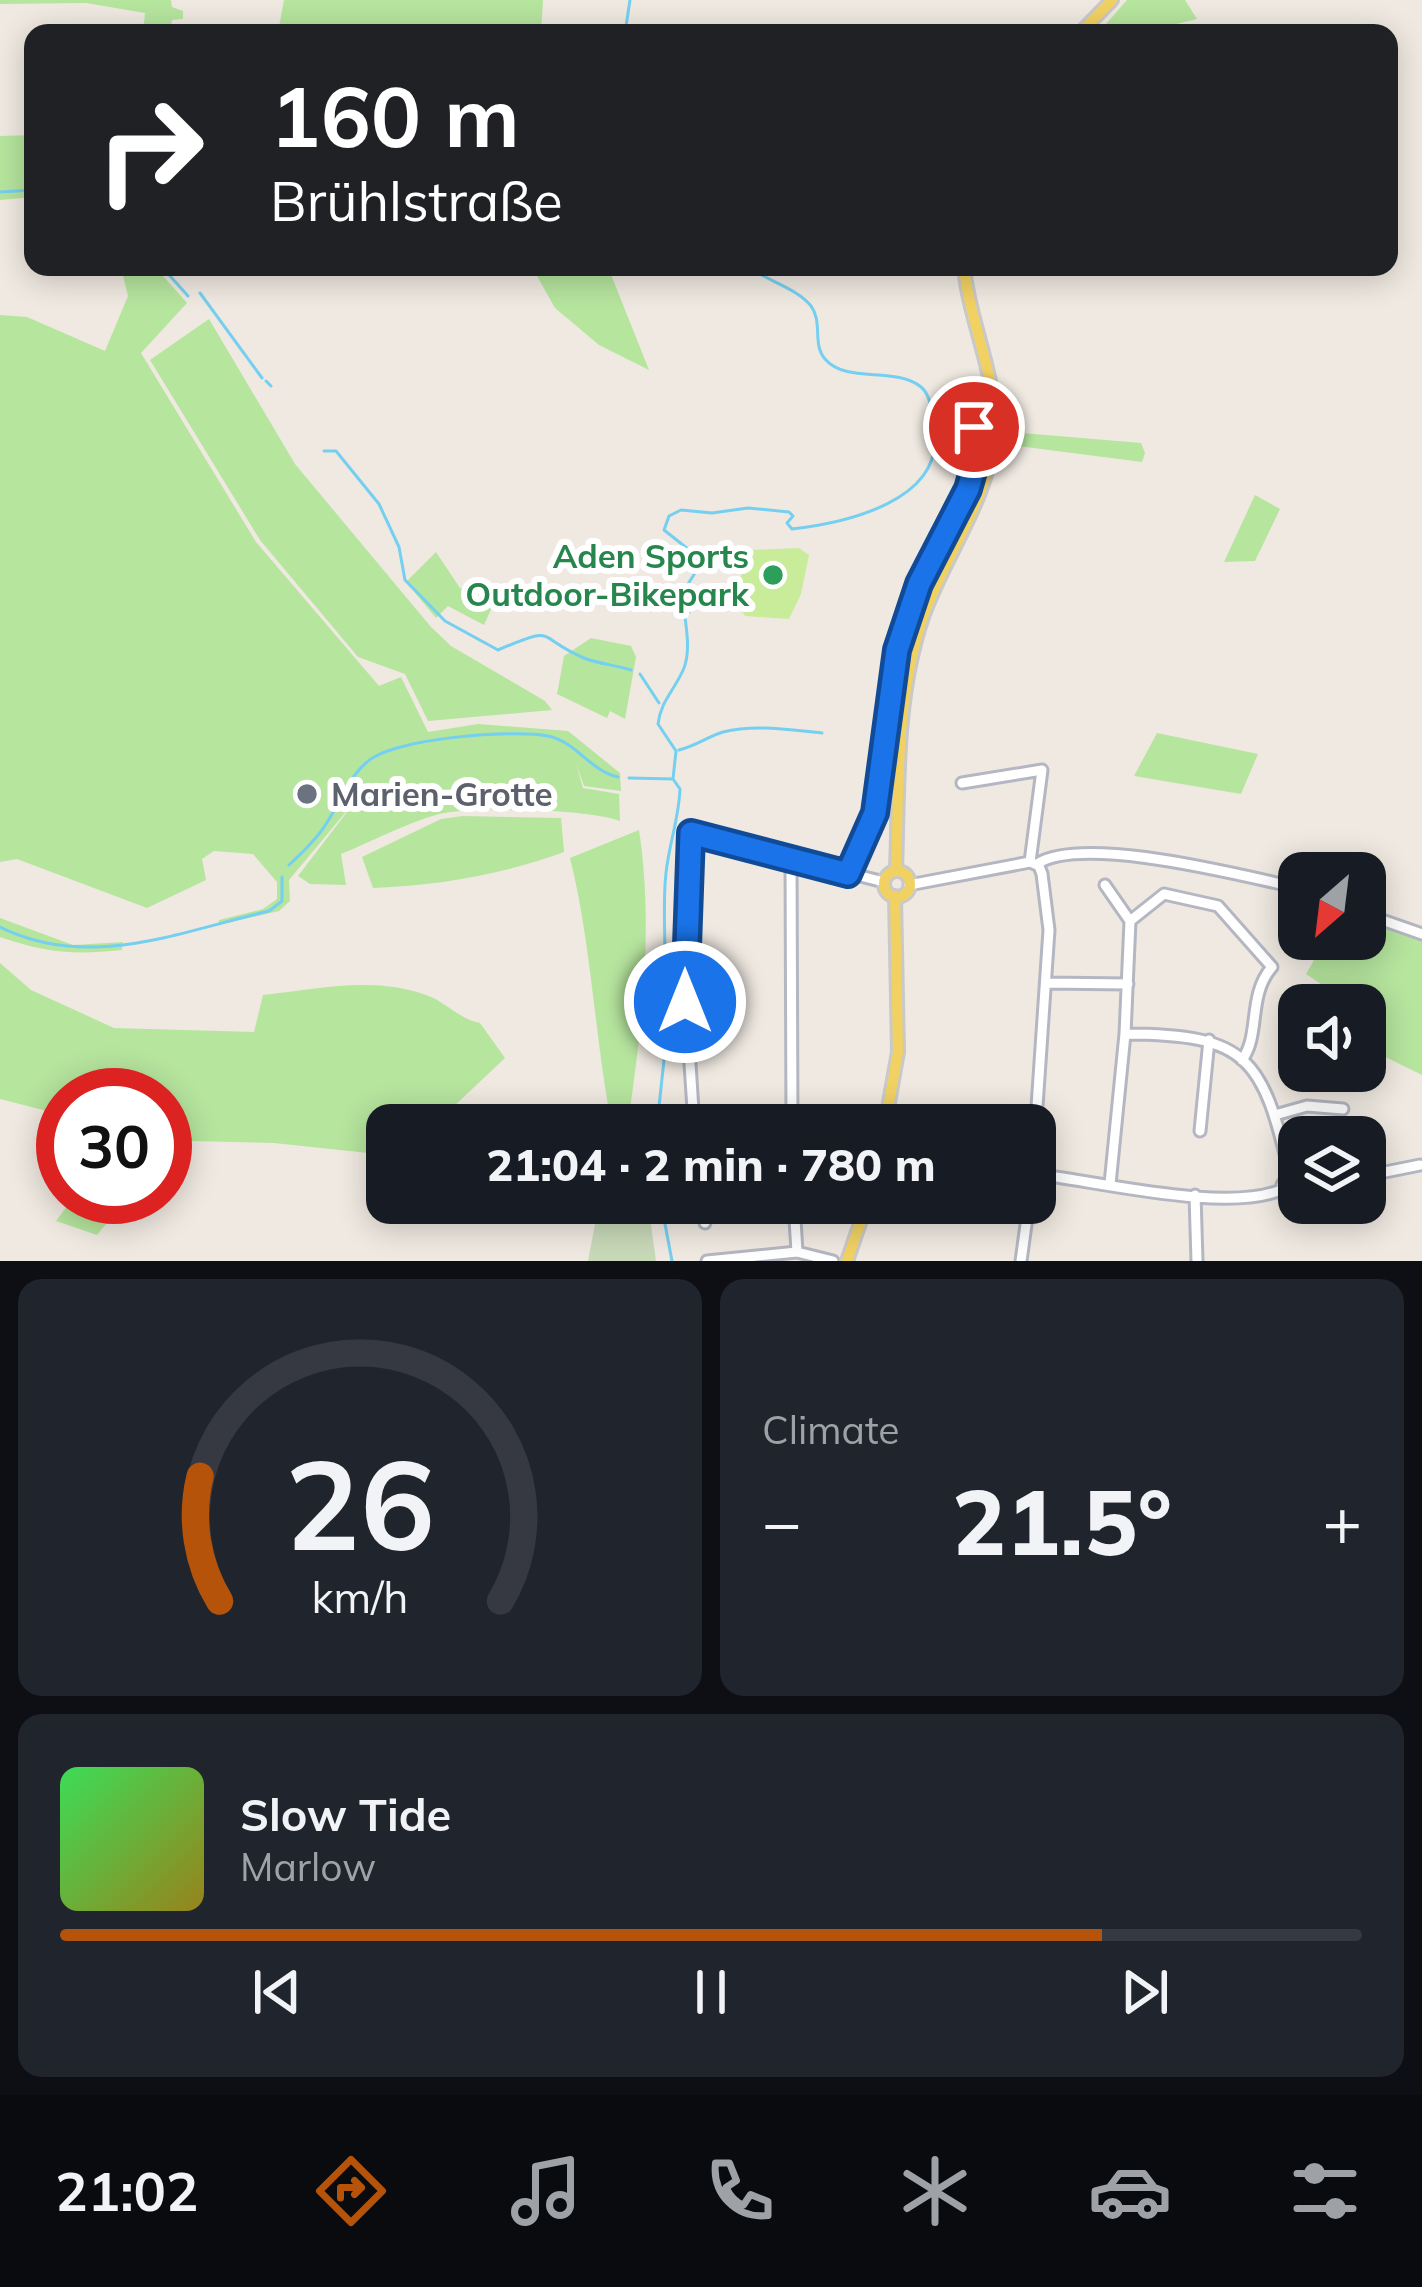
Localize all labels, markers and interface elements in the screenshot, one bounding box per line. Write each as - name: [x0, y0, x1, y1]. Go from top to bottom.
- text: 160 m: [270, 63, 520, 168]
- icon: right: [72, 72, 228, 228]
- text: Brühlstraße: [270, 167, 563, 235]
- pin: [923, 376, 1025, 478]
- icon: arrive: [941, 394, 1007, 460]
- place label: Aden Sports Outdoor-Bikepark: [465, 535, 750, 614]
- marker: Aden Sports Outdoor-Bikepark: [760, 562, 786, 588]
- place label: Marien-Grotte: [331, 773, 553, 814]
- marker: Marien-Grotte: [294, 781, 320, 807]
- north arrow: [1278, 852, 1386, 960]
- map controls: [1278, 852, 1386, 1224]
- position arrow: [622, 939, 748, 1065]
- button: sound: [1278, 984, 1386, 1092]
- speed limit sign: 30: [36, 1068, 192, 1224]
- button: layers: [1278, 1116, 1386, 1224]
- text: 21:04 · 2 min · 780 m: [486, 1136, 936, 1192]
- text: Climate: [762, 1405, 900, 1454]
- text: 26: [285, 1425, 435, 1581]
- text: 21.5°: [952, 1465, 1172, 1578]
- text: −: [762, 1480, 802, 1563]
- text: +: [1322, 1480, 1362, 1563]
- text: km/h: [311, 1569, 409, 1623]
- text: Slow Tide: [240, 1786, 451, 1842]
- text: Marlow: [240, 1842, 376, 1891]
- icon: previous: [244, 1959, 310, 2025]
- icon: pause: [678, 1959, 744, 2025]
- icon: next: [1112, 1959, 1178, 2025]
- icon: directions: [309, 2149, 393, 2233]
- icon: music: [504, 2149, 588, 2233]
- icon: phone: [698, 2149, 782, 2233]
- icon: climate: [893, 2149, 977, 2233]
- icon: car: [1088, 2149, 1172, 2233]
- icon: filters: [1283, 2149, 1367, 2233]
- text: 21:02: [55, 2157, 198, 2225]

